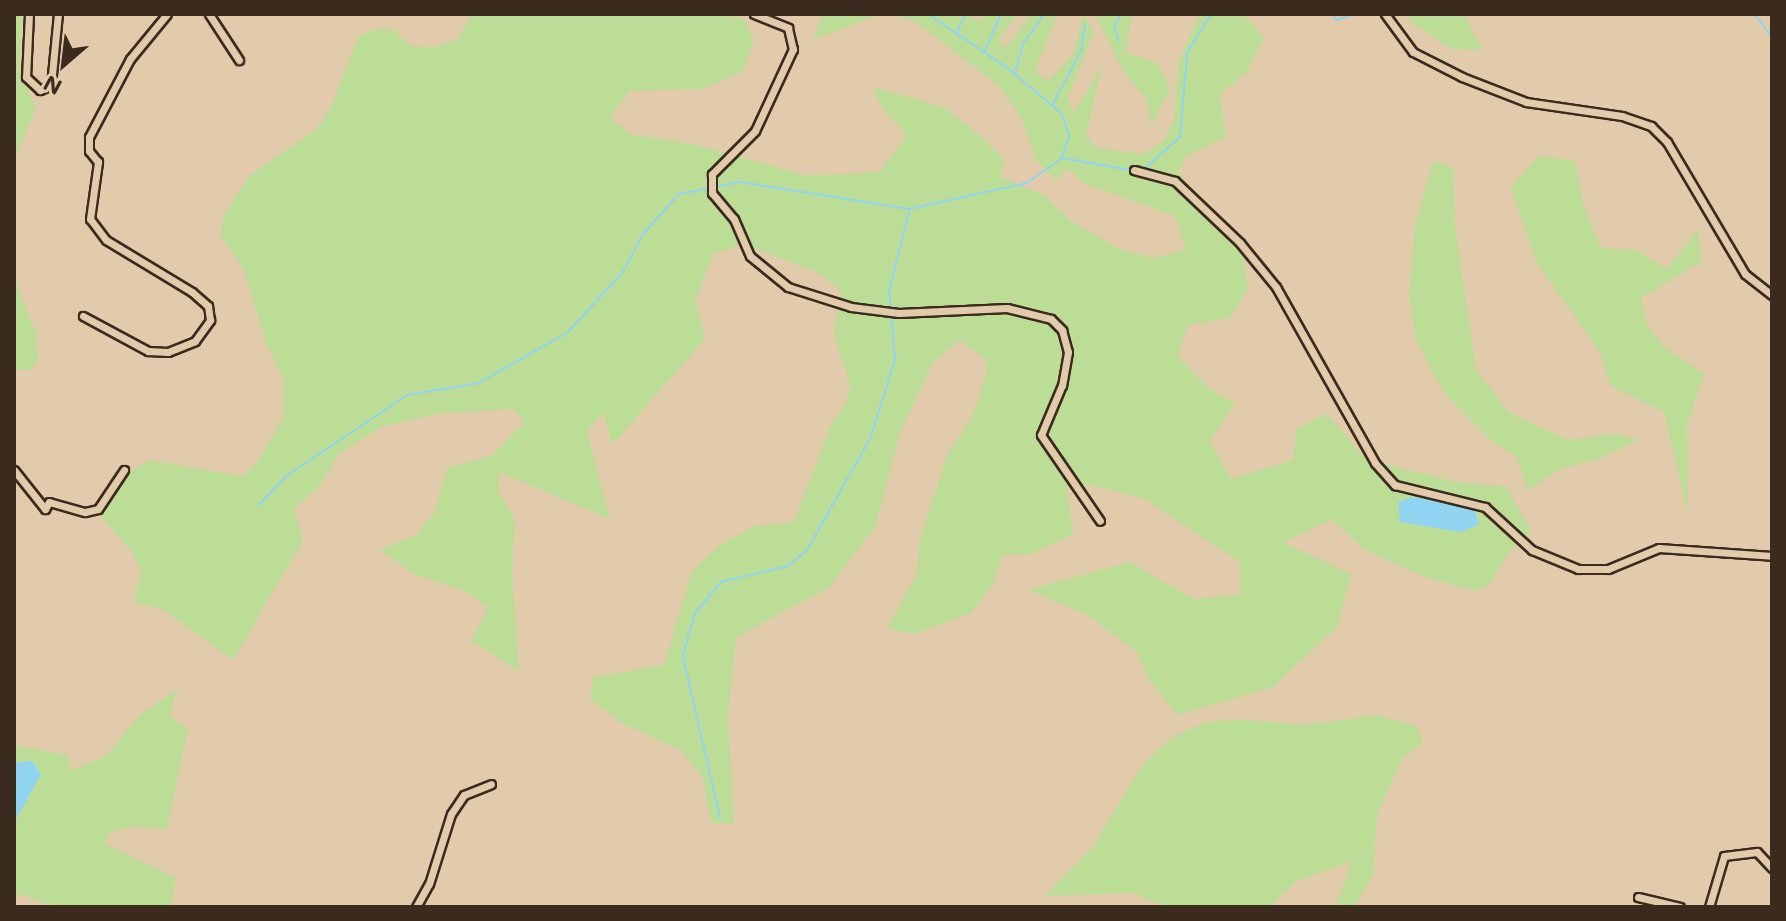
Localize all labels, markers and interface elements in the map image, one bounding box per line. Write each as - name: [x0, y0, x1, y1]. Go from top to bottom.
- north arrow: [24, 24, 104, 104]
- text: N: [38, 69, 67, 102]

